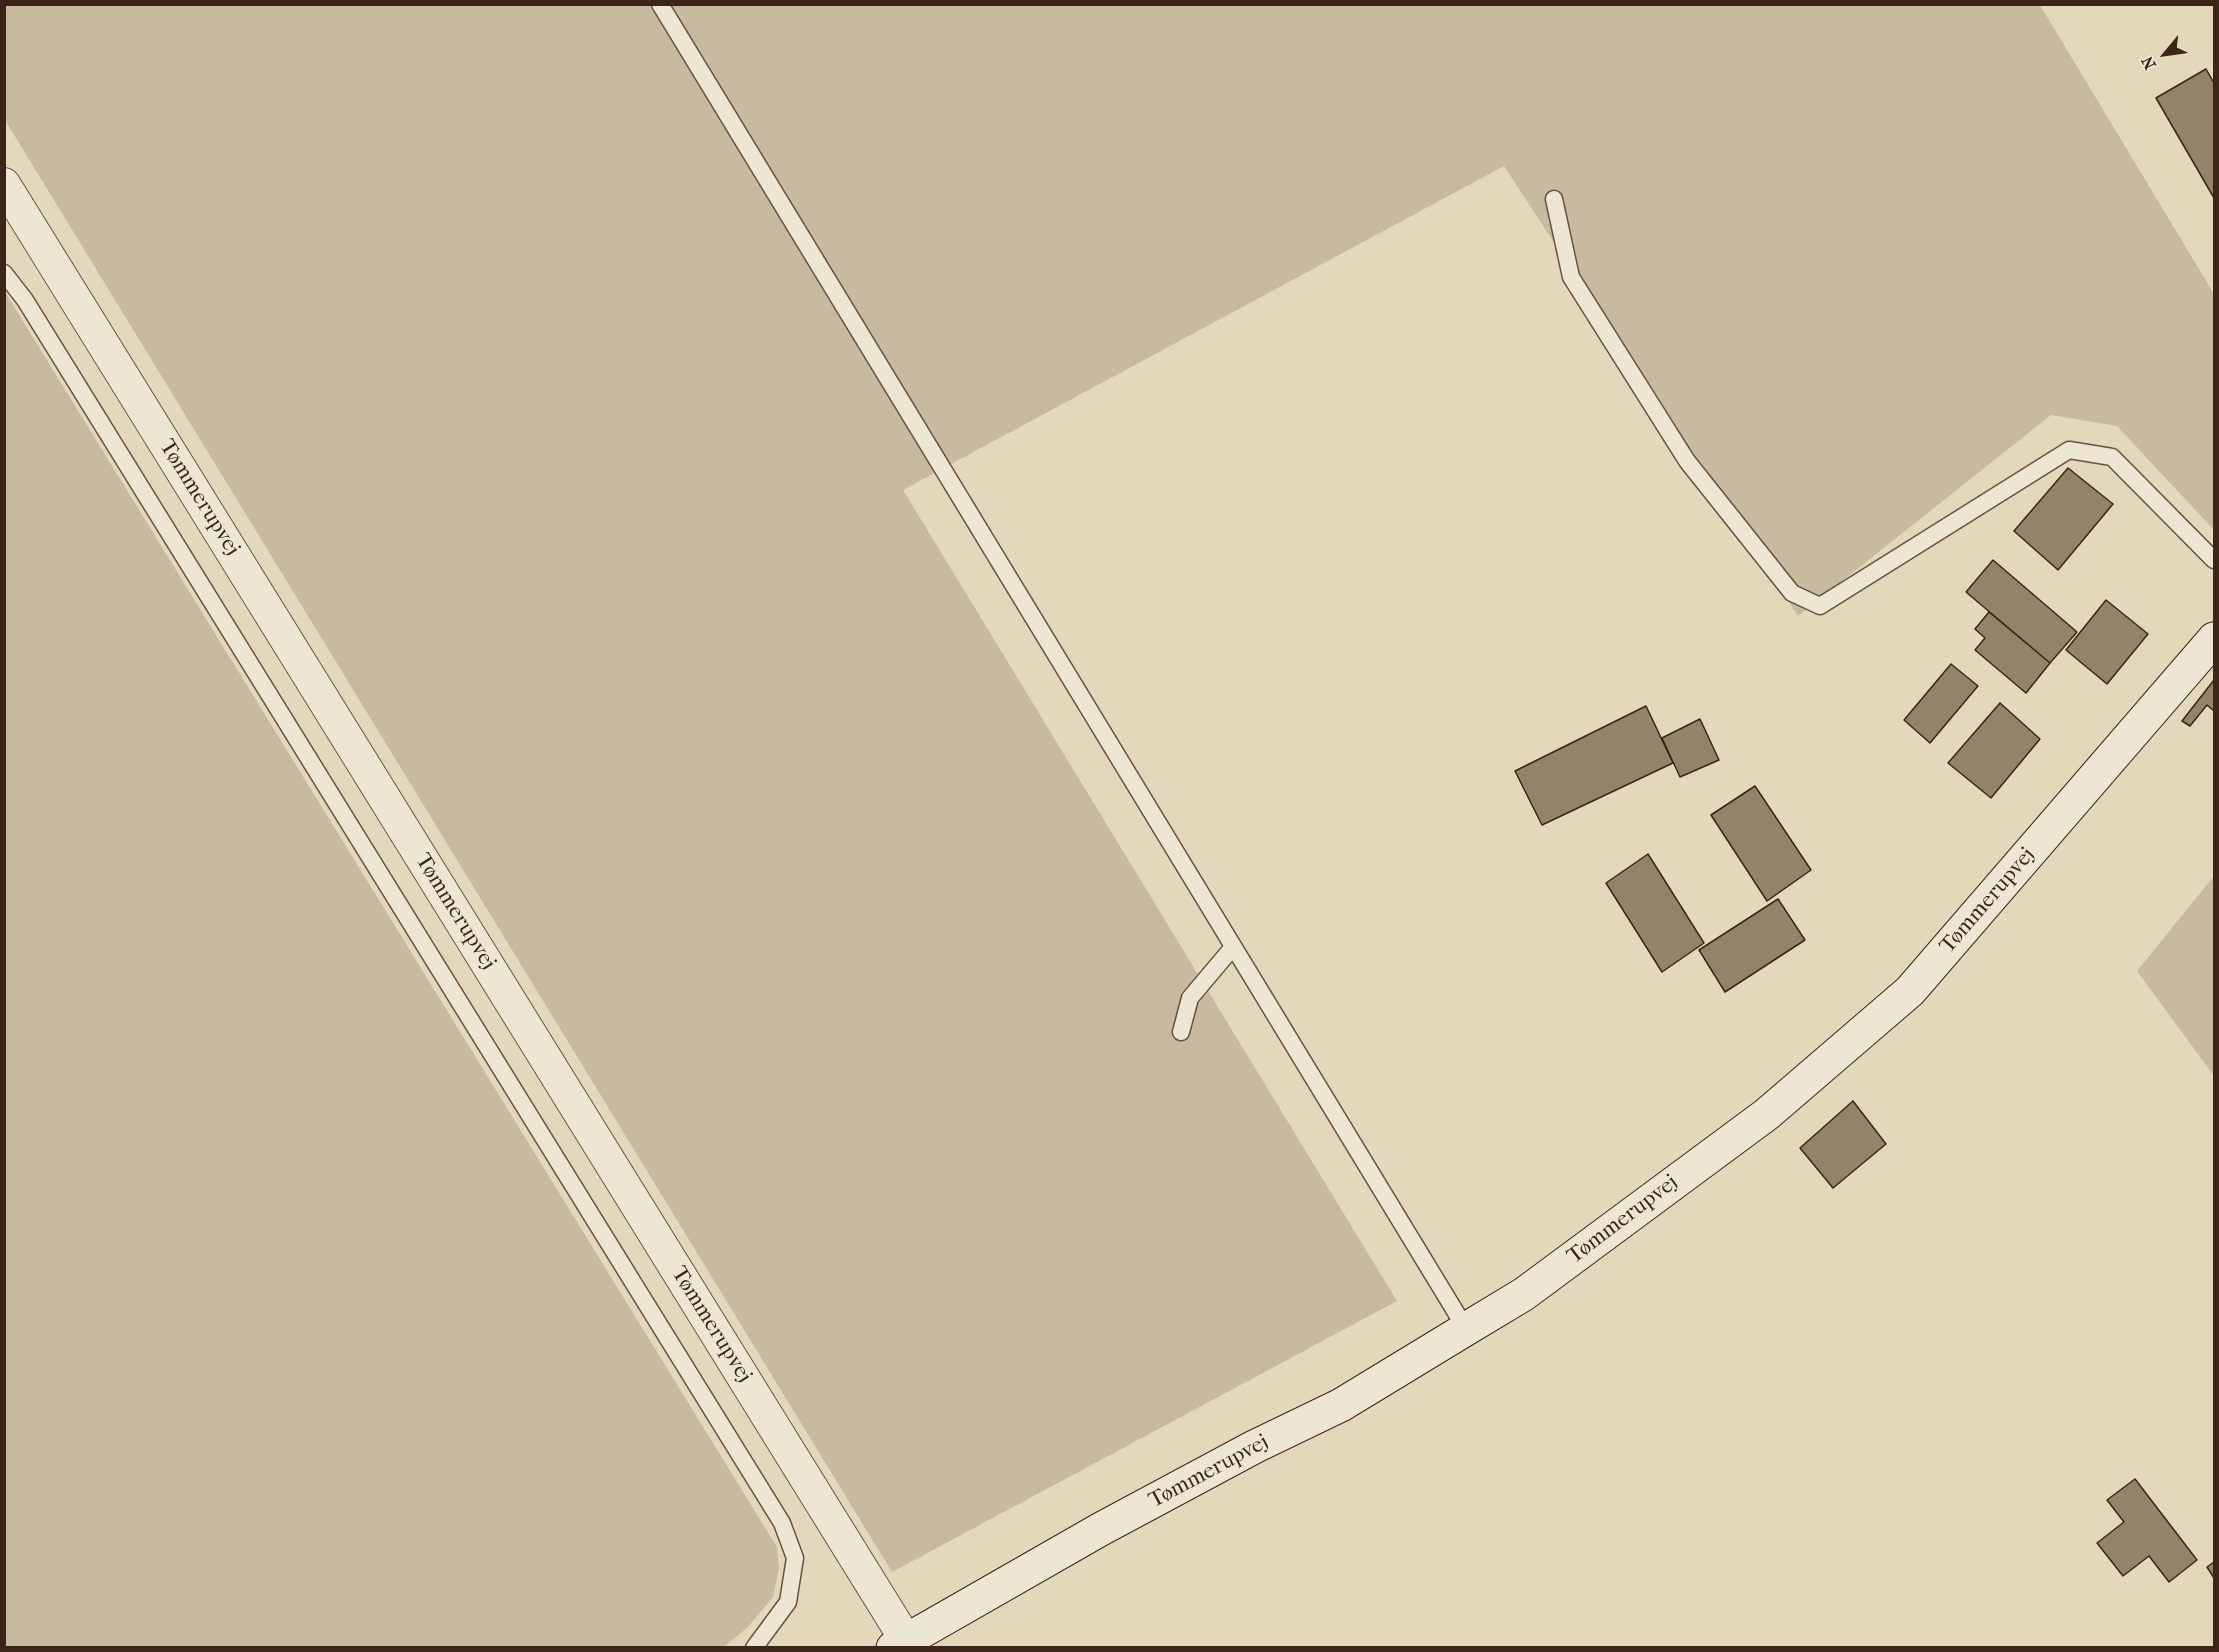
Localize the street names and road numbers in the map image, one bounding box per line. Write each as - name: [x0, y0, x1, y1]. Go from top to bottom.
- street label: Tømmerupvej: [153, 435, 245, 561]
- street label: Tømmerupvej: [1935, 843, 2041, 959]
- street label: Tømmerupvej: [409, 849, 501, 975]
- street label: Tømmerupvej: [1562, 1170, 1684, 1270]
- street label: Tømmerupvej: [665, 1262, 757, 1388]
- street label: Tømmerupvej: [1145, 1429, 1273, 1515]

